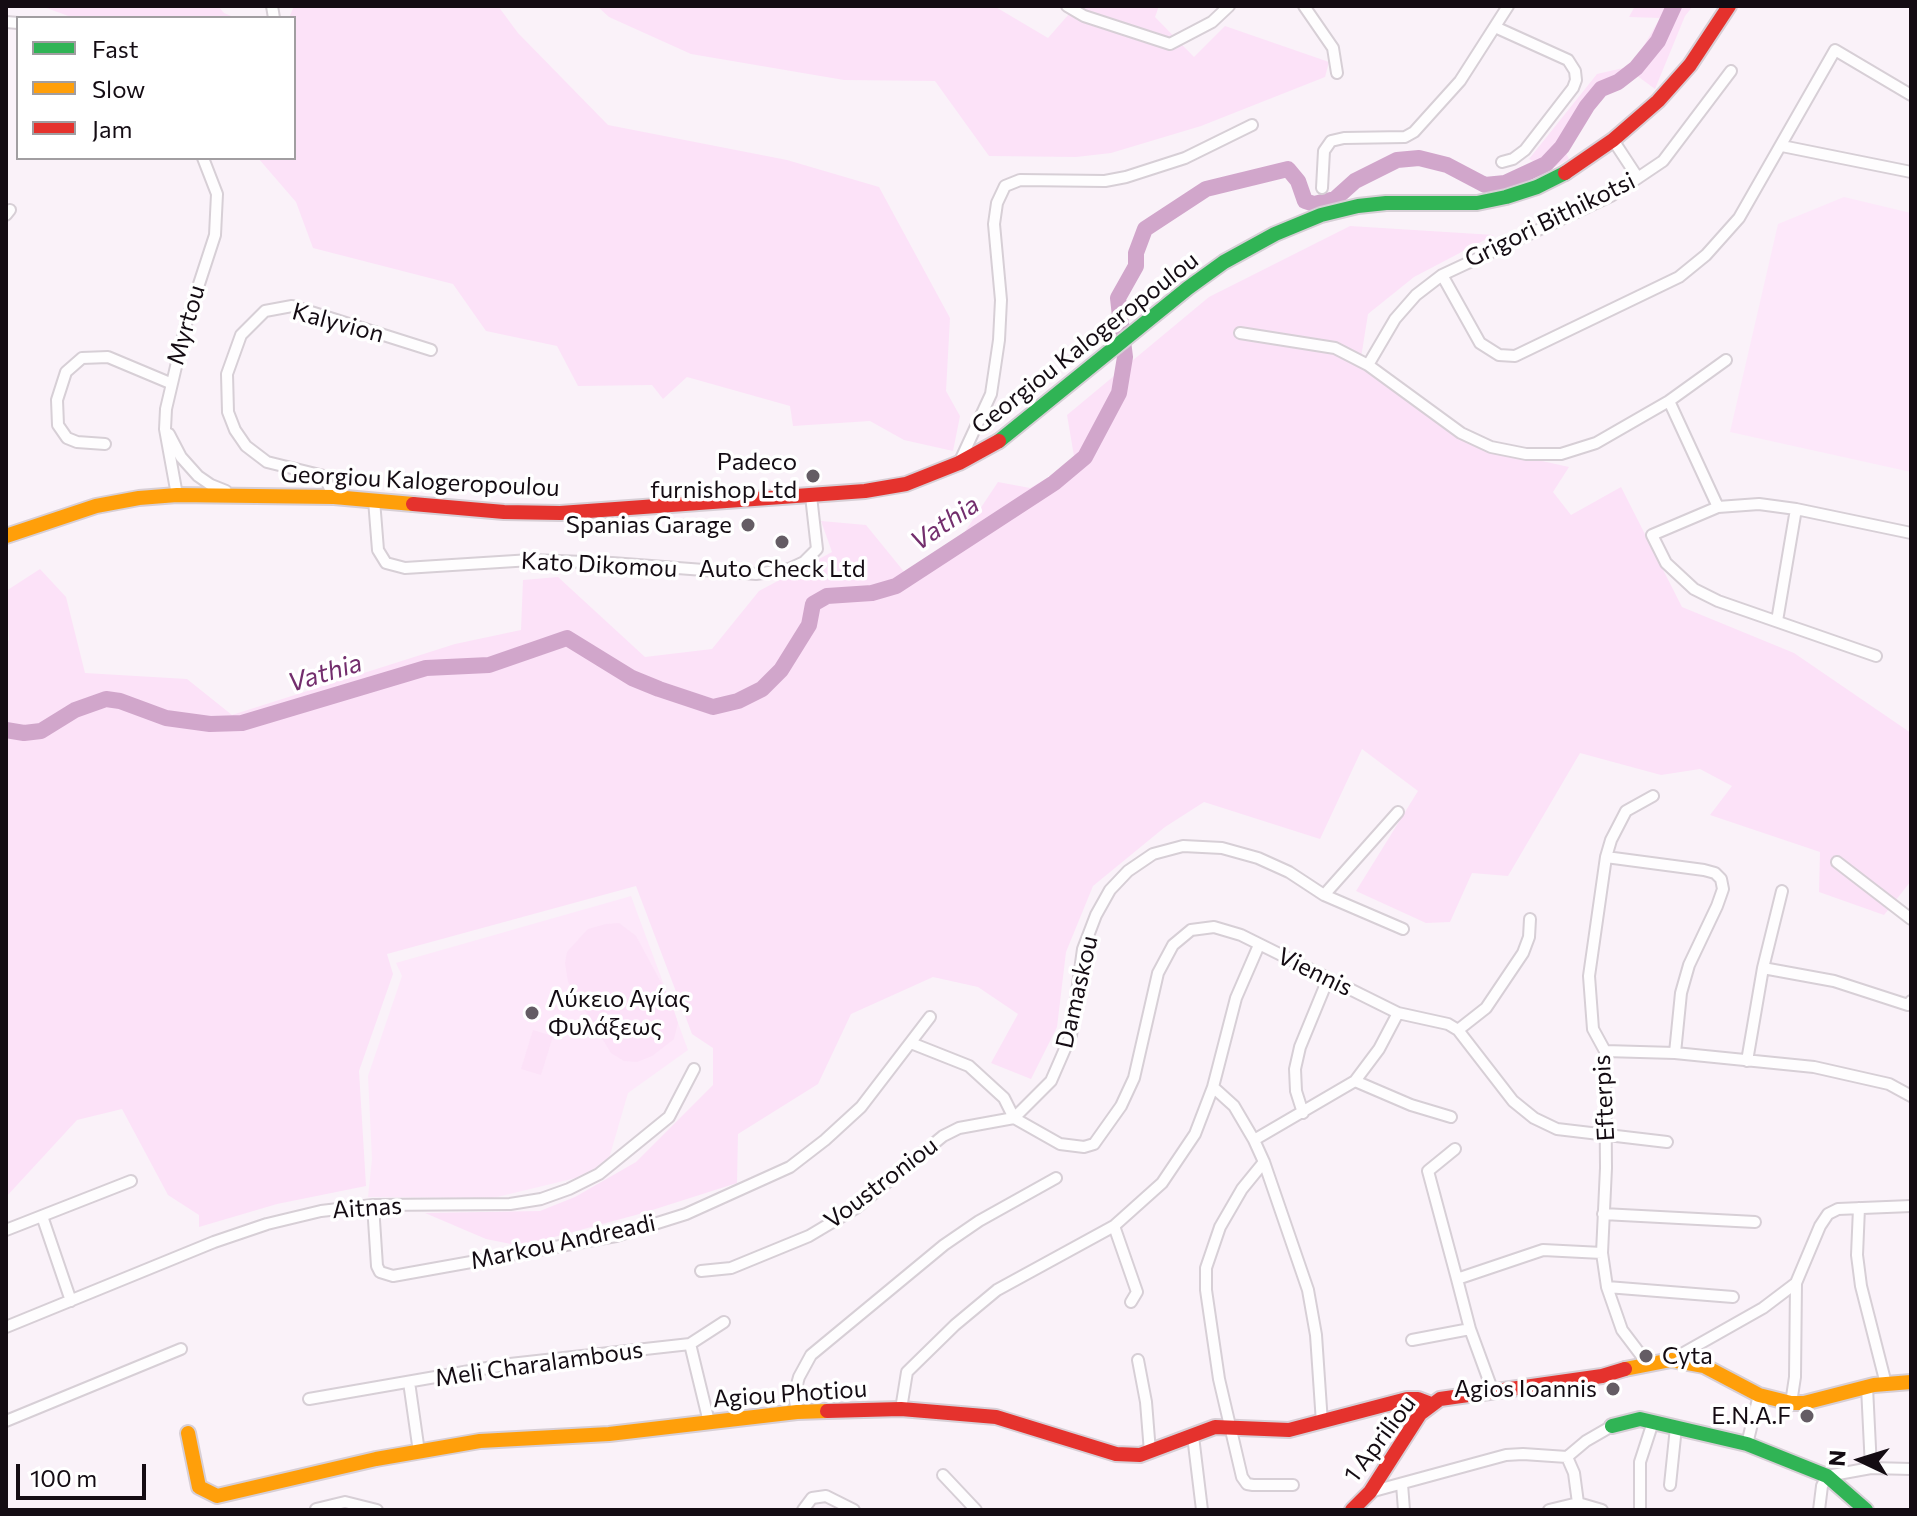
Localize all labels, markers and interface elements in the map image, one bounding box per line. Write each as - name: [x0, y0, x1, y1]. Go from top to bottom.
- legend: [16, 16, 296, 160]
- text: Fast: [92, 34, 139, 63]
- text: Slow: [92, 74, 145, 103]
- text: Jam: [92, 114, 132, 143]
- street label: Grigori Bithikotsi: [1460, 166, 1640, 274]
- street label: Georgiou Kalogeropoulou: [966, 246, 1204, 440]
- street label: Myrtou: [161, 282, 211, 368]
- street label: Kalyvion: [289, 297, 387, 349]
- place label: Padeco furnishop Ltd: [650, 448, 797, 504]
- street label: Georgiou Kalogeropoulou: [280, 459, 560, 503]
- marker: Padeco furnishop Ltd: [804, 467, 822, 485]
- water label: Vathia: [905, 489, 985, 557]
- place label: Spanias Garage: [566, 511, 732, 539]
- marker: Spanias Garage: [739, 516, 757, 534]
- marker: Auto Check Ltd: [773, 533, 791, 551]
- street label: Kato Dikomou: [520, 547, 678, 583]
- place label: Auto Check Ltd: [698, 555, 866, 583]
- water label: Vathia: [284, 647, 366, 699]
- street label: Damaskou: [1050, 933, 1104, 1051]
- street label: Viennis: [1273, 942, 1357, 1002]
- place label: Λύκειο Αγίας Φυλάξεως: [548, 985, 690, 1041]
- marker: Λύκειο Αγίας Φυλάξεως: [523, 1004, 541, 1022]
- street label: Efterpis: [1587, 1054, 1621, 1142]
- street label: Voustroniou: [819, 1131, 943, 1235]
- street label: Aitnas: [331, 1191, 403, 1225]
- street label: Markou Andreadi: [468, 1208, 658, 1276]
- street label: Meli Charalambous: [433, 1335, 645, 1393]
- place label: Cyta: [1662, 1342, 1713, 1370]
- marker: Cyta: [1637, 1347, 1655, 1365]
- street label: Agiou Photiou: [712, 1374, 868, 1414]
- place label: Agios Ioannis: [1454, 1375, 1597, 1403]
- marker: Agios Ioannis: [1604, 1380, 1622, 1398]
- street label: 1 Apriliou: [1338, 1390, 1422, 1488]
- place label: E.N.A.F: [1711, 1402, 1791, 1430]
- marker: E.N.A.F: [1798, 1407, 1816, 1425]
- north arrow: [1821, 1420, 1901, 1500]
- scale bar: [20, 1448, 150, 1498]
- text: N: [1823, 1449, 1851, 1467]
- text: 100 m: [30, 1463, 97, 1492]

